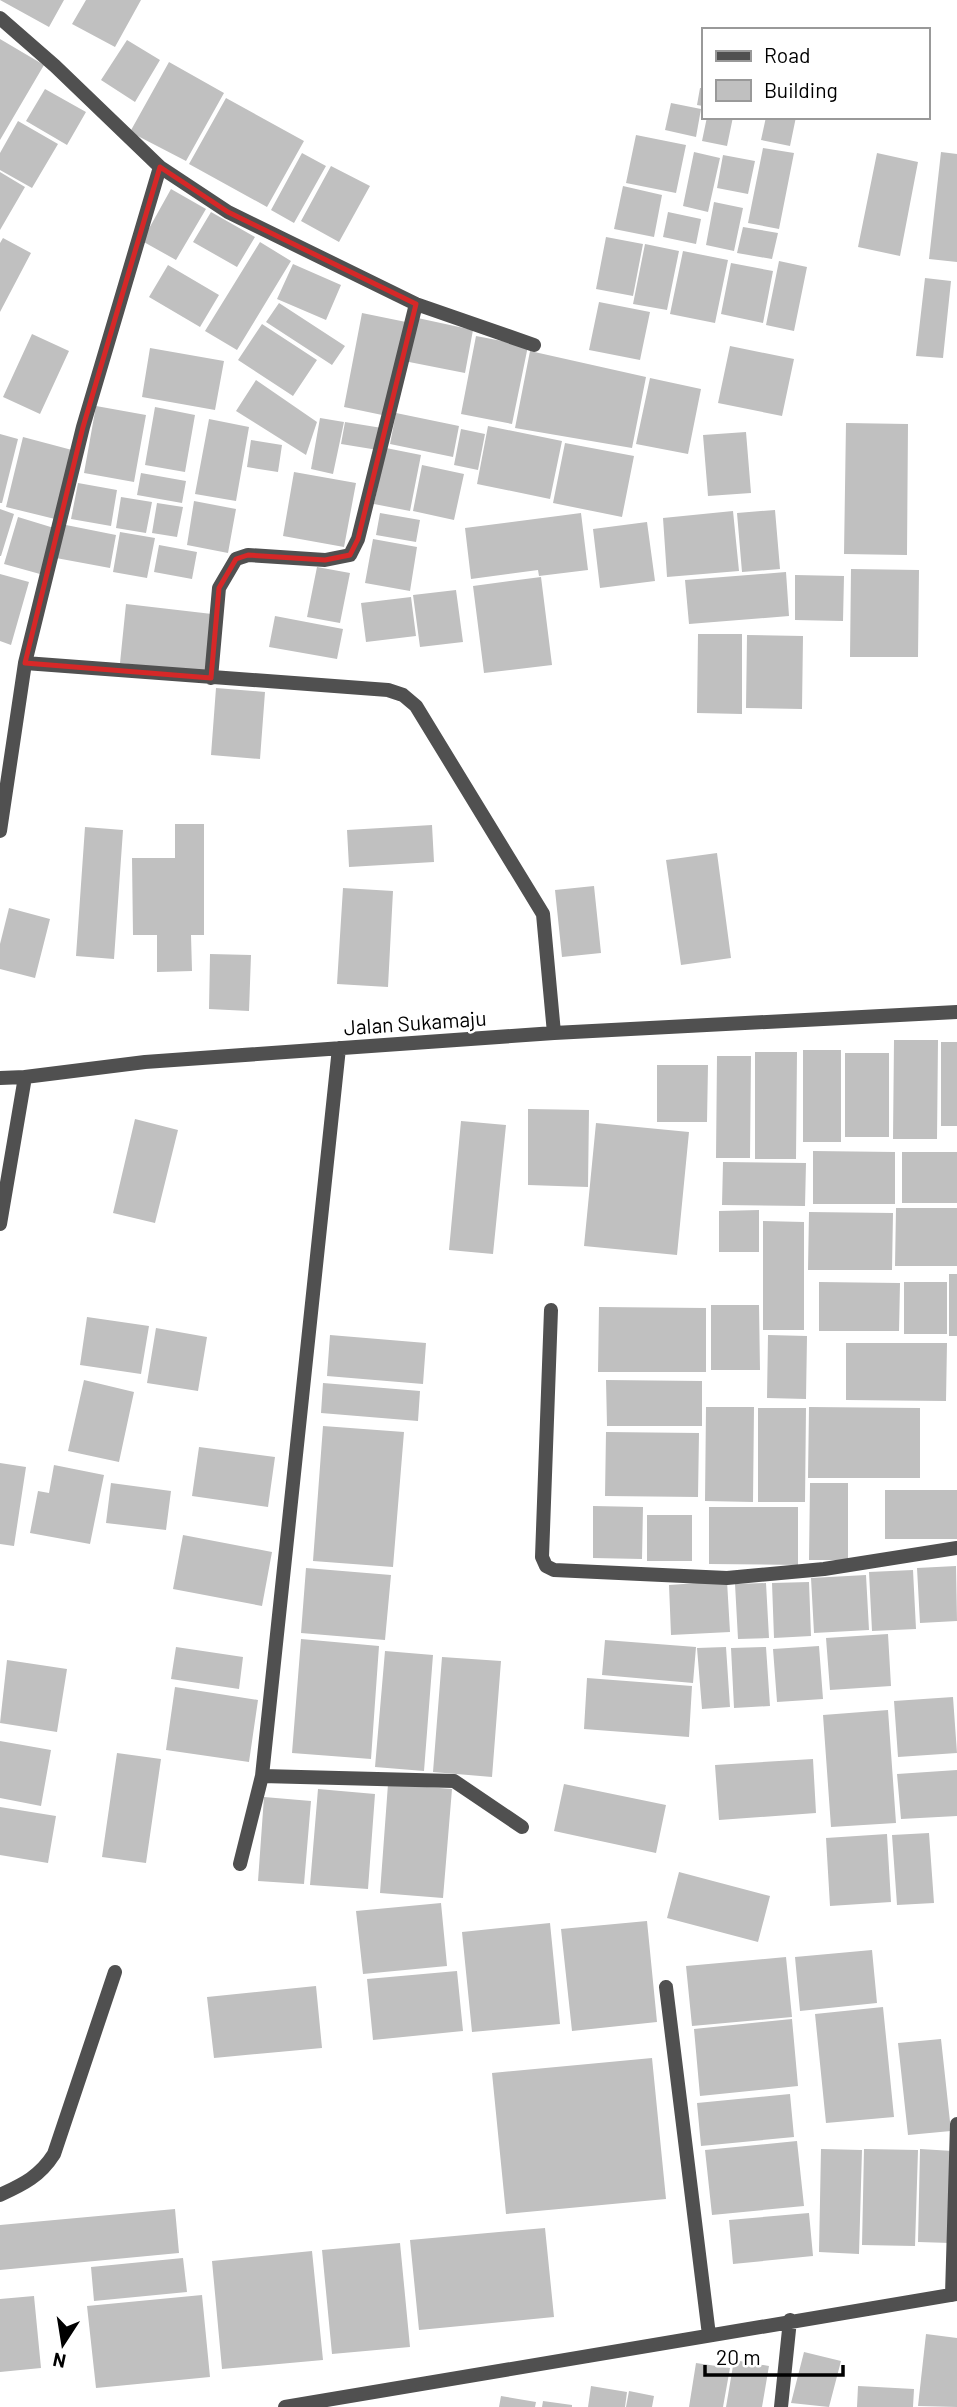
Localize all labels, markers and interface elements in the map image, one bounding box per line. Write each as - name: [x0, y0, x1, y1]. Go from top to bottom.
- legend: [702, 28, 929, 119]
- text: Road: [764, 42, 810, 67]
- text: Building: [764, 77, 838, 102]
- street label: Jalan Sukamaju: [343, 1005, 487, 1039]
- north arrow: [28, 2309, 98, 2379]
- scale bar: [705, 2334, 843, 2378]
- text: 20 m: [716, 2344, 761, 2369]
- text: N: [51, 2349, 68, 2374]

